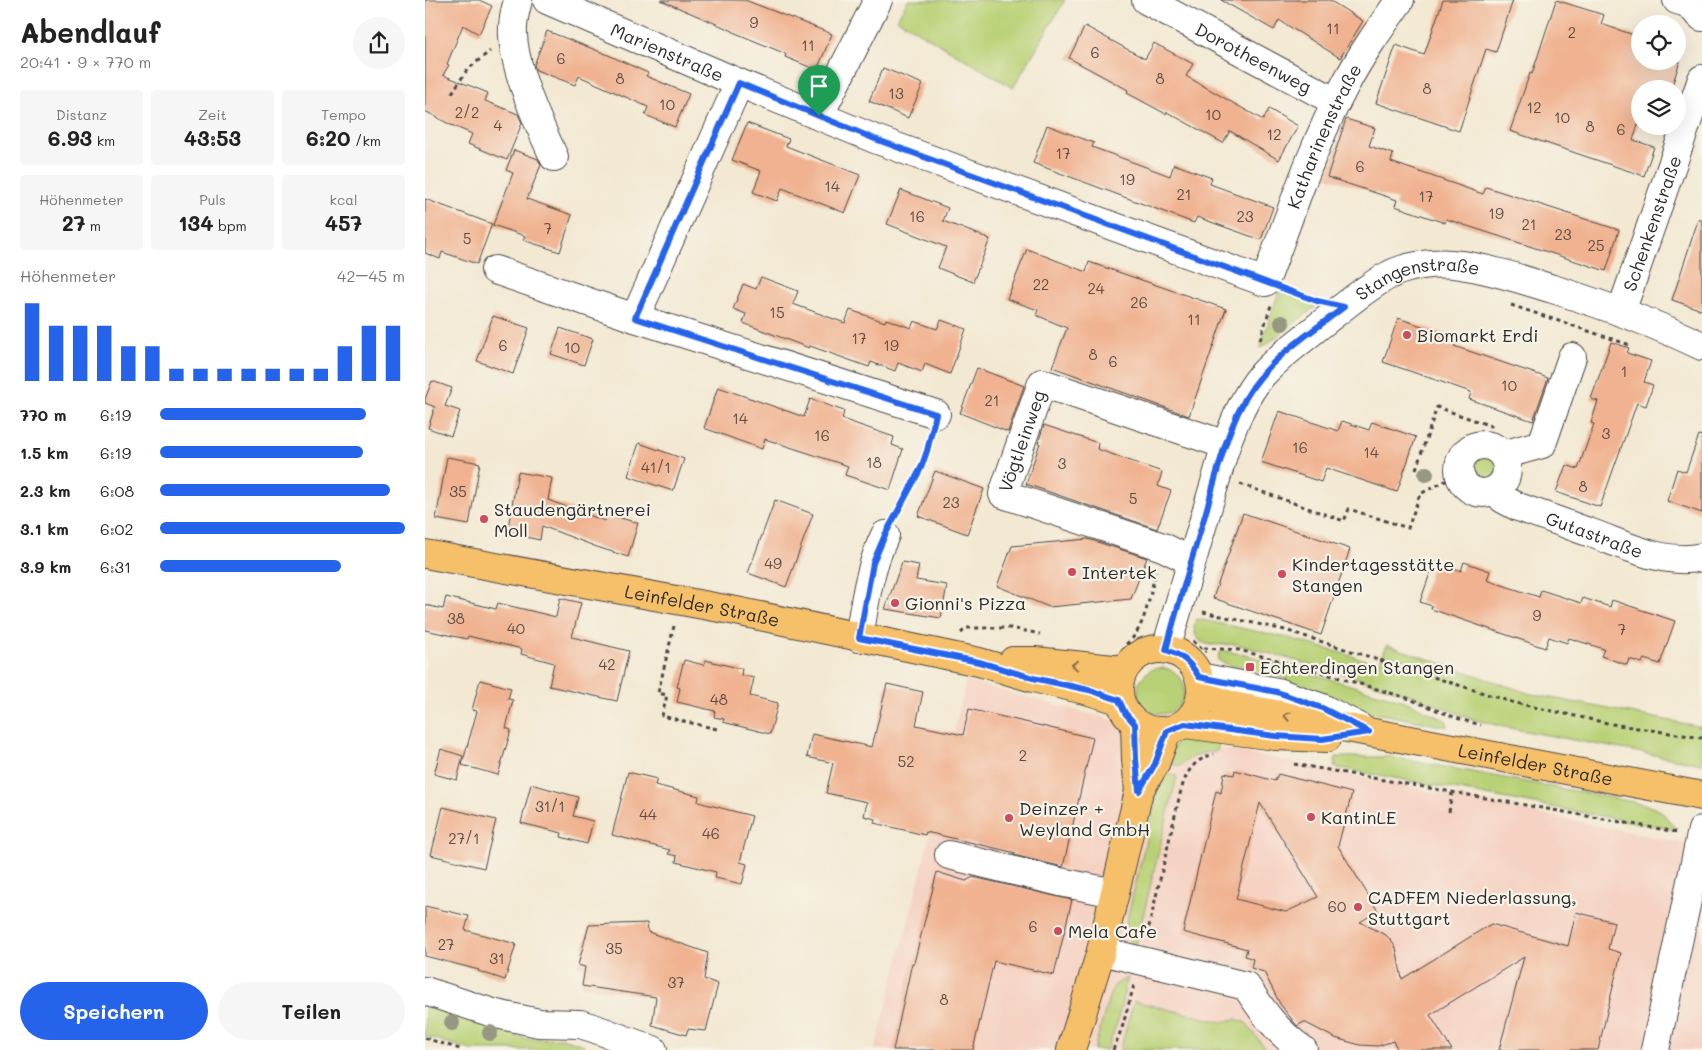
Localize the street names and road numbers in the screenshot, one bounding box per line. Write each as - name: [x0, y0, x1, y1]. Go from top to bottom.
- street label: Marienstraße: [607, 17, 727, 87]
- street label: Dorotheenweg: [1191, 17, 1316, 99]
- street label: Katharinenstraße: [1281, 59, 1367, 212]
- street label: Schenkenstraße: [1617, 152, 1687, 294]
- street label: Stangenstraße: [1350, 252, 1482, 306]
- street label: Vögtleinweg: [993, 387, 1051, 495]
- street label: Gutastraße: [1543, 506, 1646, 563]
- street label: Leinfelder Straße: [623, 579, 782, 632]
- street label: Leinfelder Straße: [1456, 737, 1615, 791]

